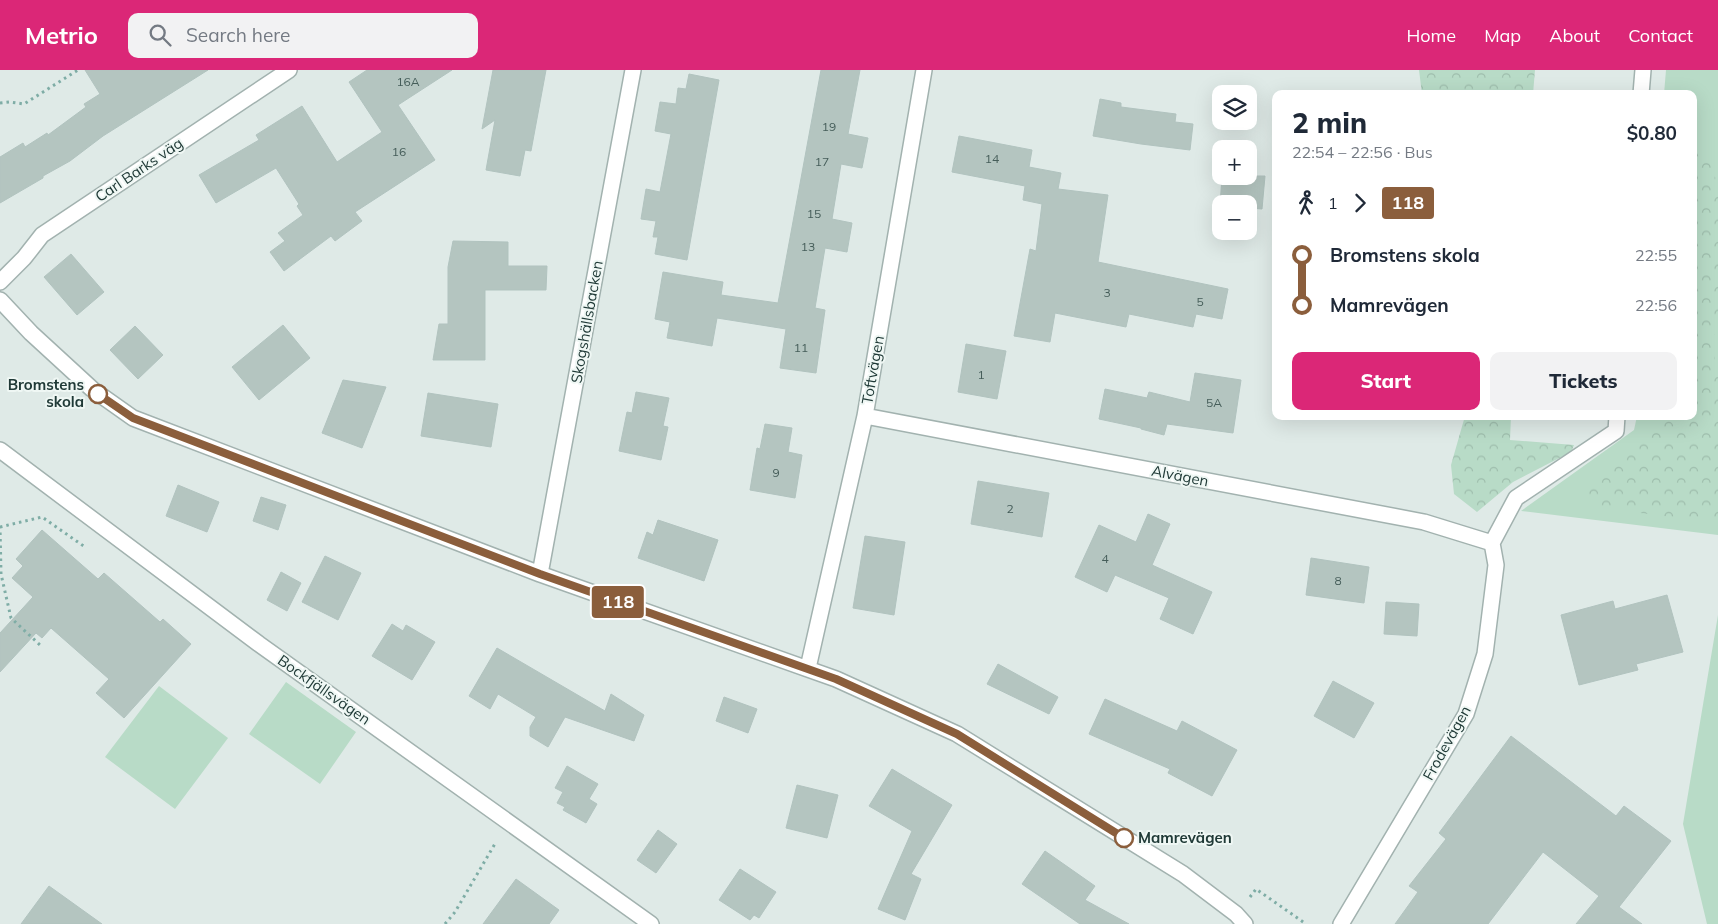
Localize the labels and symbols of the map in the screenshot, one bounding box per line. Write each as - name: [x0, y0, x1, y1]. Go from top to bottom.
- house number: 16A: [396, 74, 420, 89]
- house number: 19: [822, 119, 836, 134]
- street label: Carl Barks väg: [91, 133, 186, 206]
- house number: 16: [392, 144, 406, 159]
- house number: 14: [985, 151, 999, 166]
- house number: 17: [815, 154, 829, 169]
- house number: 15: [807, 206, 821, 221]
- house number: 13: [801, 239, 815, 254]
- street label: Skogshällsbacken: [566, 259, 607, 385]
- house number: 3: [1103, 285, 1111, 300]
- house number: 5: [1196, 294, 1204, 309]
- street label: Toftvägen: [857, 334, 888, 406]
- house number: 11: [794, 340, 808, 355]
- house number: 1: [977, 367, 985, 382]
- place label: Bromstens skola: [8, 375, 84, 411]
- marker: Bromstens skola: [88, 384, 108, 404]
- house number: 5A: [1206, 395, 1222, 410]
- street label: Alvägen: [1150, 461, 1210, 490]
- house number: 9: [772, 465, 780, 480]
- house number: 2: [1006, 501, 1014, 516]
- house number: 4: [1101, 551, 1109, 566]
- house number: 8: [1334, 573, 1342, 588]
- line badge: 118: [589, 586, 647, 618]
- street label: Bockfjällsvägen: [274, 651, 374, 729]
- street label: Frodevägen: [1418, 702, 1475, 783]
- marker: Mamrevägen: [1114, 828, 1134, 848]
- place label: Mamrevägen: [1138, 828, 1232, 847]

